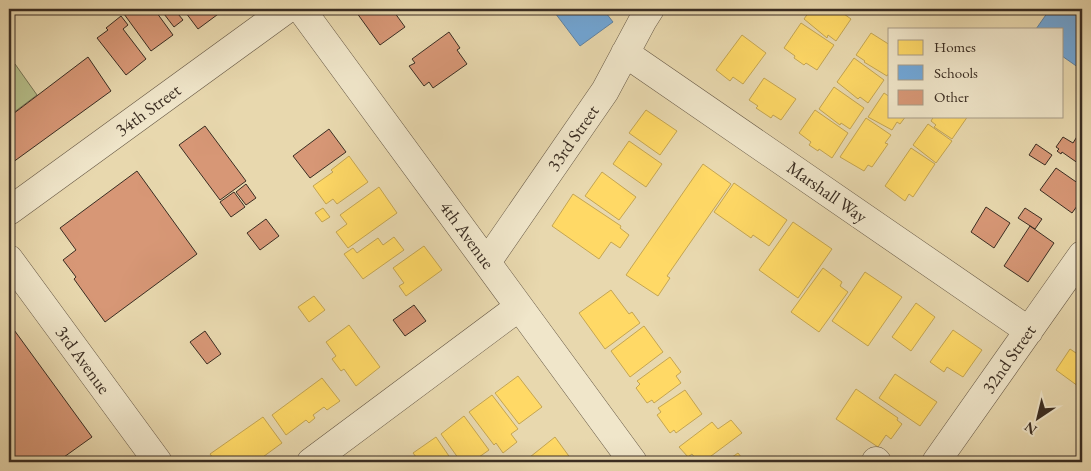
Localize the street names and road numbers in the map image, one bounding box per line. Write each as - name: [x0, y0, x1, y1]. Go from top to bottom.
- street label: 34th Street: [110, 78, 185, 141]
- street label: 33rd Street: [542, 100, 604, 175]
- street label: Marshall Way: [783, 155, 872, 228]
- street label: 4th Avenue: [435, 196, 500, 273]
- street label: 32nd Street: [977, 319, 1041, 398]
- street label: 3rd Avenue: [51, 321, 116, 398]

